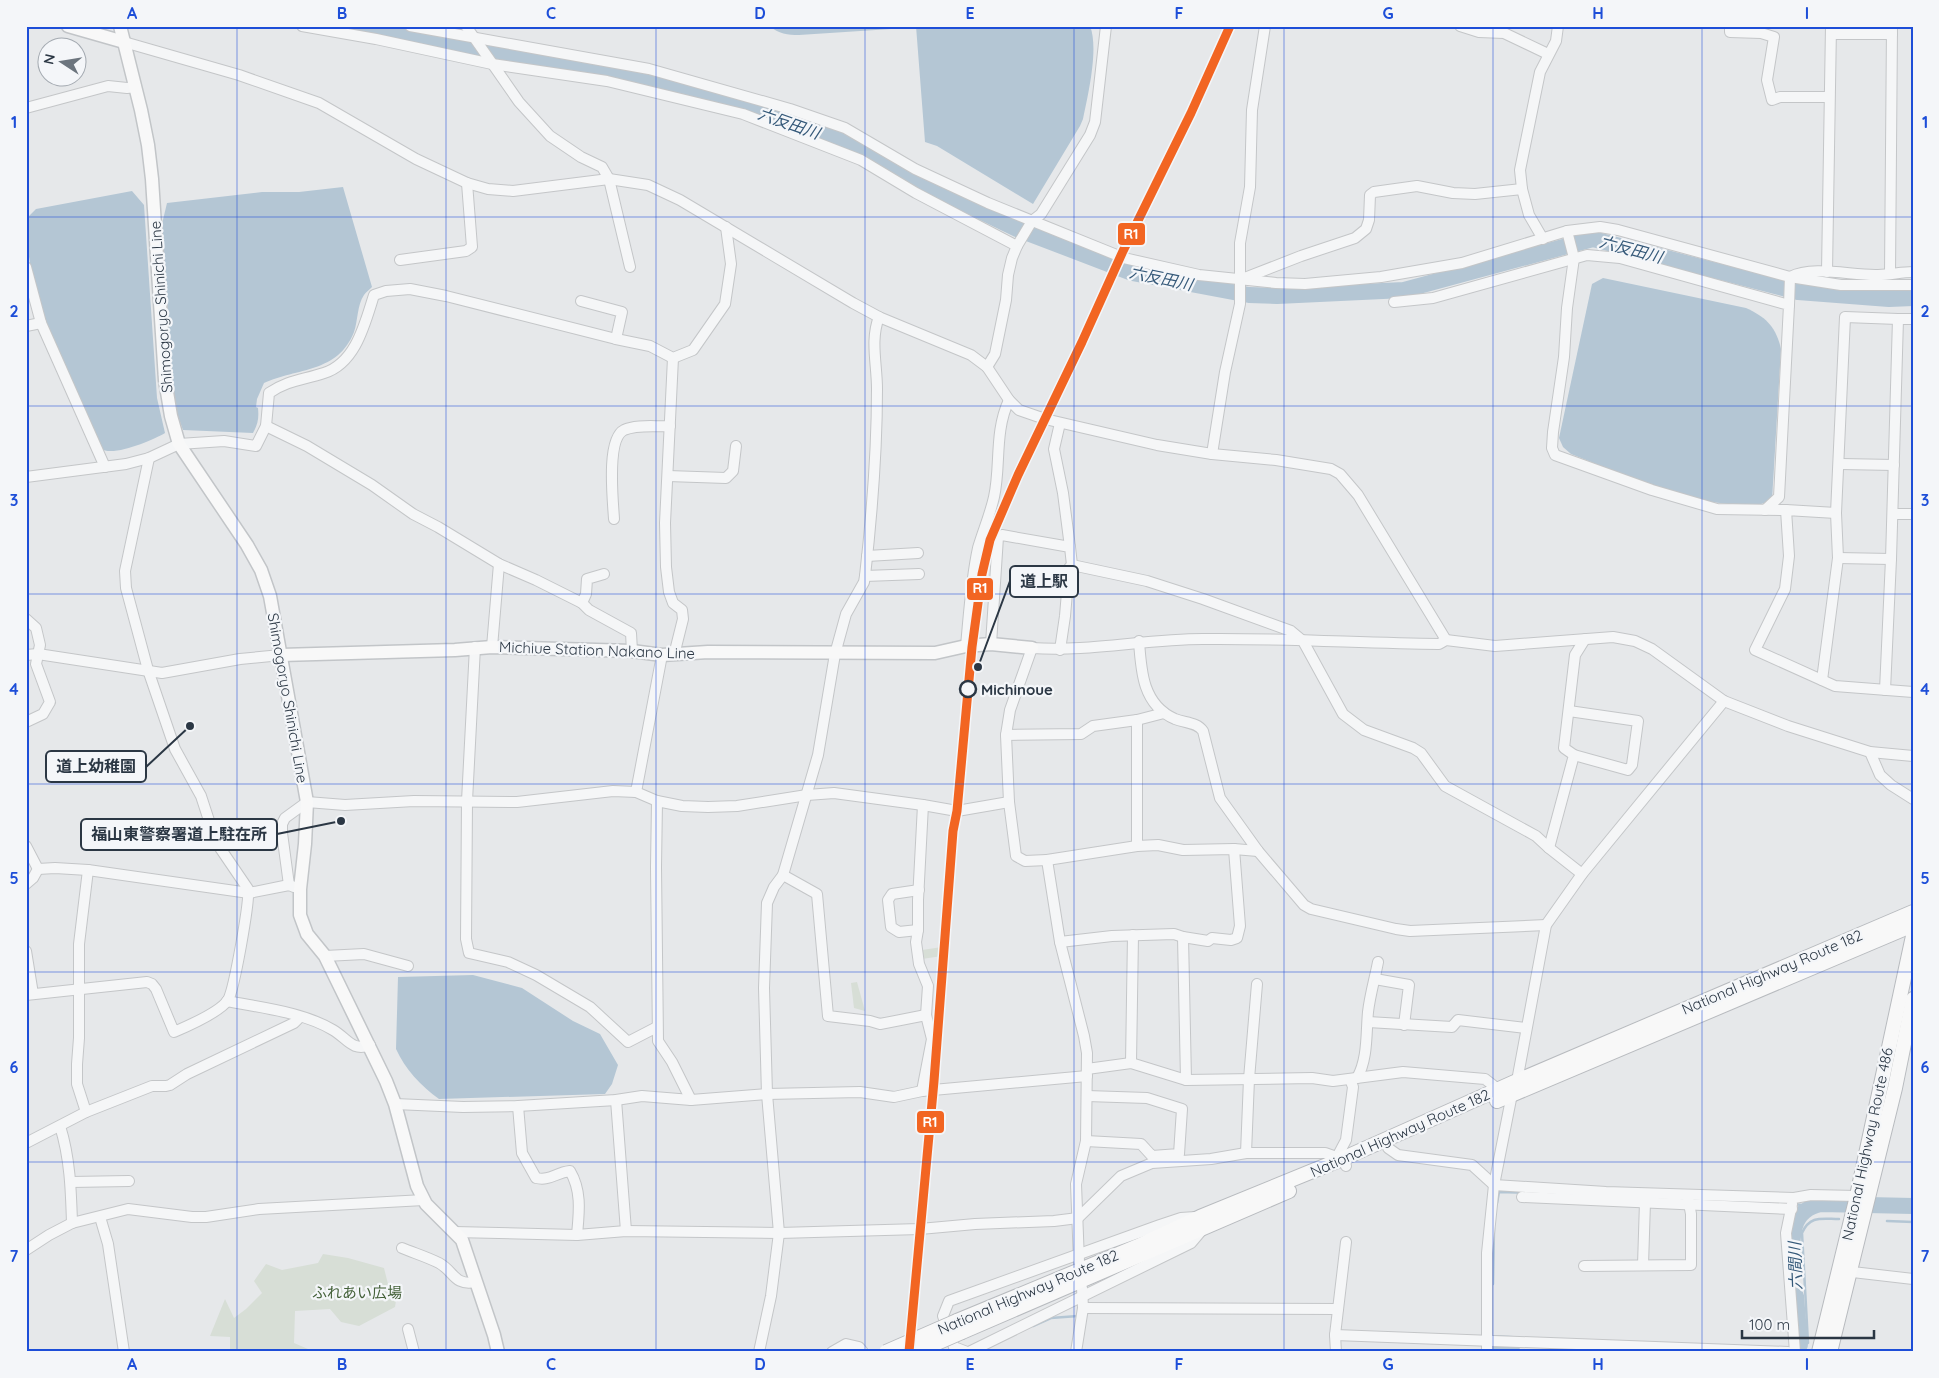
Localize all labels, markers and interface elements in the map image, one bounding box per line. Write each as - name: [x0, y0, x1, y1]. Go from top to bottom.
- text: A: [127, 3, 138, 23]
- text: B: [337, 3, 347, 23]
- text: C: [546, 3, 556, 23]
- text: D: [754, 3, 766, 23]
- text: E: [965, 3, 975, 23]
- text: F: [1175, 3, 1184, 23]
- text: G: [1382, 3, 1394, 23]
- text: H: [1592, 3, 1604, 23]
- text: I: [1805, 3, 1809, 23]
- north arrow: [38, 38, 88, 88]
- text: N: [39, 52, 59, 66]
- water label: 六反田川: [755, 103, 824, 144]
- text: 1: [11, 112, 17, 132]
- text: 1: [1922, 112, 1928, 132]
- street label: Shimogoryo Shinichi Line: [146, 220, 176, 394]
- line badge: R1: [1117, 222, 1146, 246]
- text: R1: [1123, 225, 1139, 243]
- water label: 六反田川: [1597, 231, 1666, 267]
- water label: 六反田川: [1128, 262, 1196, 295]
- text: 2: [9, 301, 19, 321]
- text: 2: [1920, 301, 1930, 321]
- text: 3: [10, 490, 18, 510]
- text: 3: [1921, 490, 1929, 510]
- callout: 道上駅: [1010, 566, 1078, 597]
- text: 道上駅: [1020, 571, 1068, 591]
- line badge: R1: [966, 577, 994, 601]
- text: R1: [972, 579, 988, 597]
- street label: Shimogoryo Shinichi Line: [264, 611, 312, 785]
- street label: Michiue Station Nakano Line: [499, 637, 695, 663]
- text: 4: [9, 679, 19, 699]
- text: 4: [1920, 679, 1930, 699]
- marker: Michinoue: [959, 680, 977, 698]
- place label: Michinoue: [981, 680, 1053, 699]
- callout: 道上幼稚園: [46, 751, 146, 782]
- text: 道上幼稚園: [56, 756, 136, 776]
- callout: 福山東警察署道上駐在所: [81, 819, 277, 850]
- text: 福山東警察署道上駐在所: [91, 824, 267, 844]
- text: 5: [9, 868, 19, 888]
- text: 5: [1920, 868, 1930, 888]
- street label: National Highway Route 182: [1679, 925, 1865, 1019]
- street label: National Highway Route 486: [1837, 1046, 1897, 1242]
- text: 6: [10, 1057, 19, 1077]
- text: 6: [1921, 1057, 1930, 1077]
- street label: National Highway Route 182: [1307, 1085, 1493, 1181]
- line badge: R1: [916, 1110, 945, 1134]
- text: R1: [922, 1113, 938, 1131]
- water label: 六間川: [1784, 1240, 1806, 1290]
- street label: National Highway Route 182: [935, 1245, 1121, 1339]
- text: 7: [10, 1246, 19, 1266]
- text: 7: [1921, 1246, 1930, 1266]
- park label: ふれあい広場: [312, 1283, 402, 1302]
- scale bar: [1742, 1308, 1874, 1340]
- text: 100 m: [1749, 1315, 1790, 1334]
- text: A: [127, 1354, 138, 1374]
- text: B: [337, 1354, 347, 1374]
- text: C: [546, 1354, 556, 1374]
- text: D: [754, 1354, 766, 1374]
- text: E: [965, 1354, 975, 1374]
- text: F: [1175, 1354, 1184, 1374]
- text: G: [1382, 1354, 1394, 1374]
- text: H: [1592, 1354, 1604, 1374]
- text: I: [1805, 1354, 1809, 1374]

